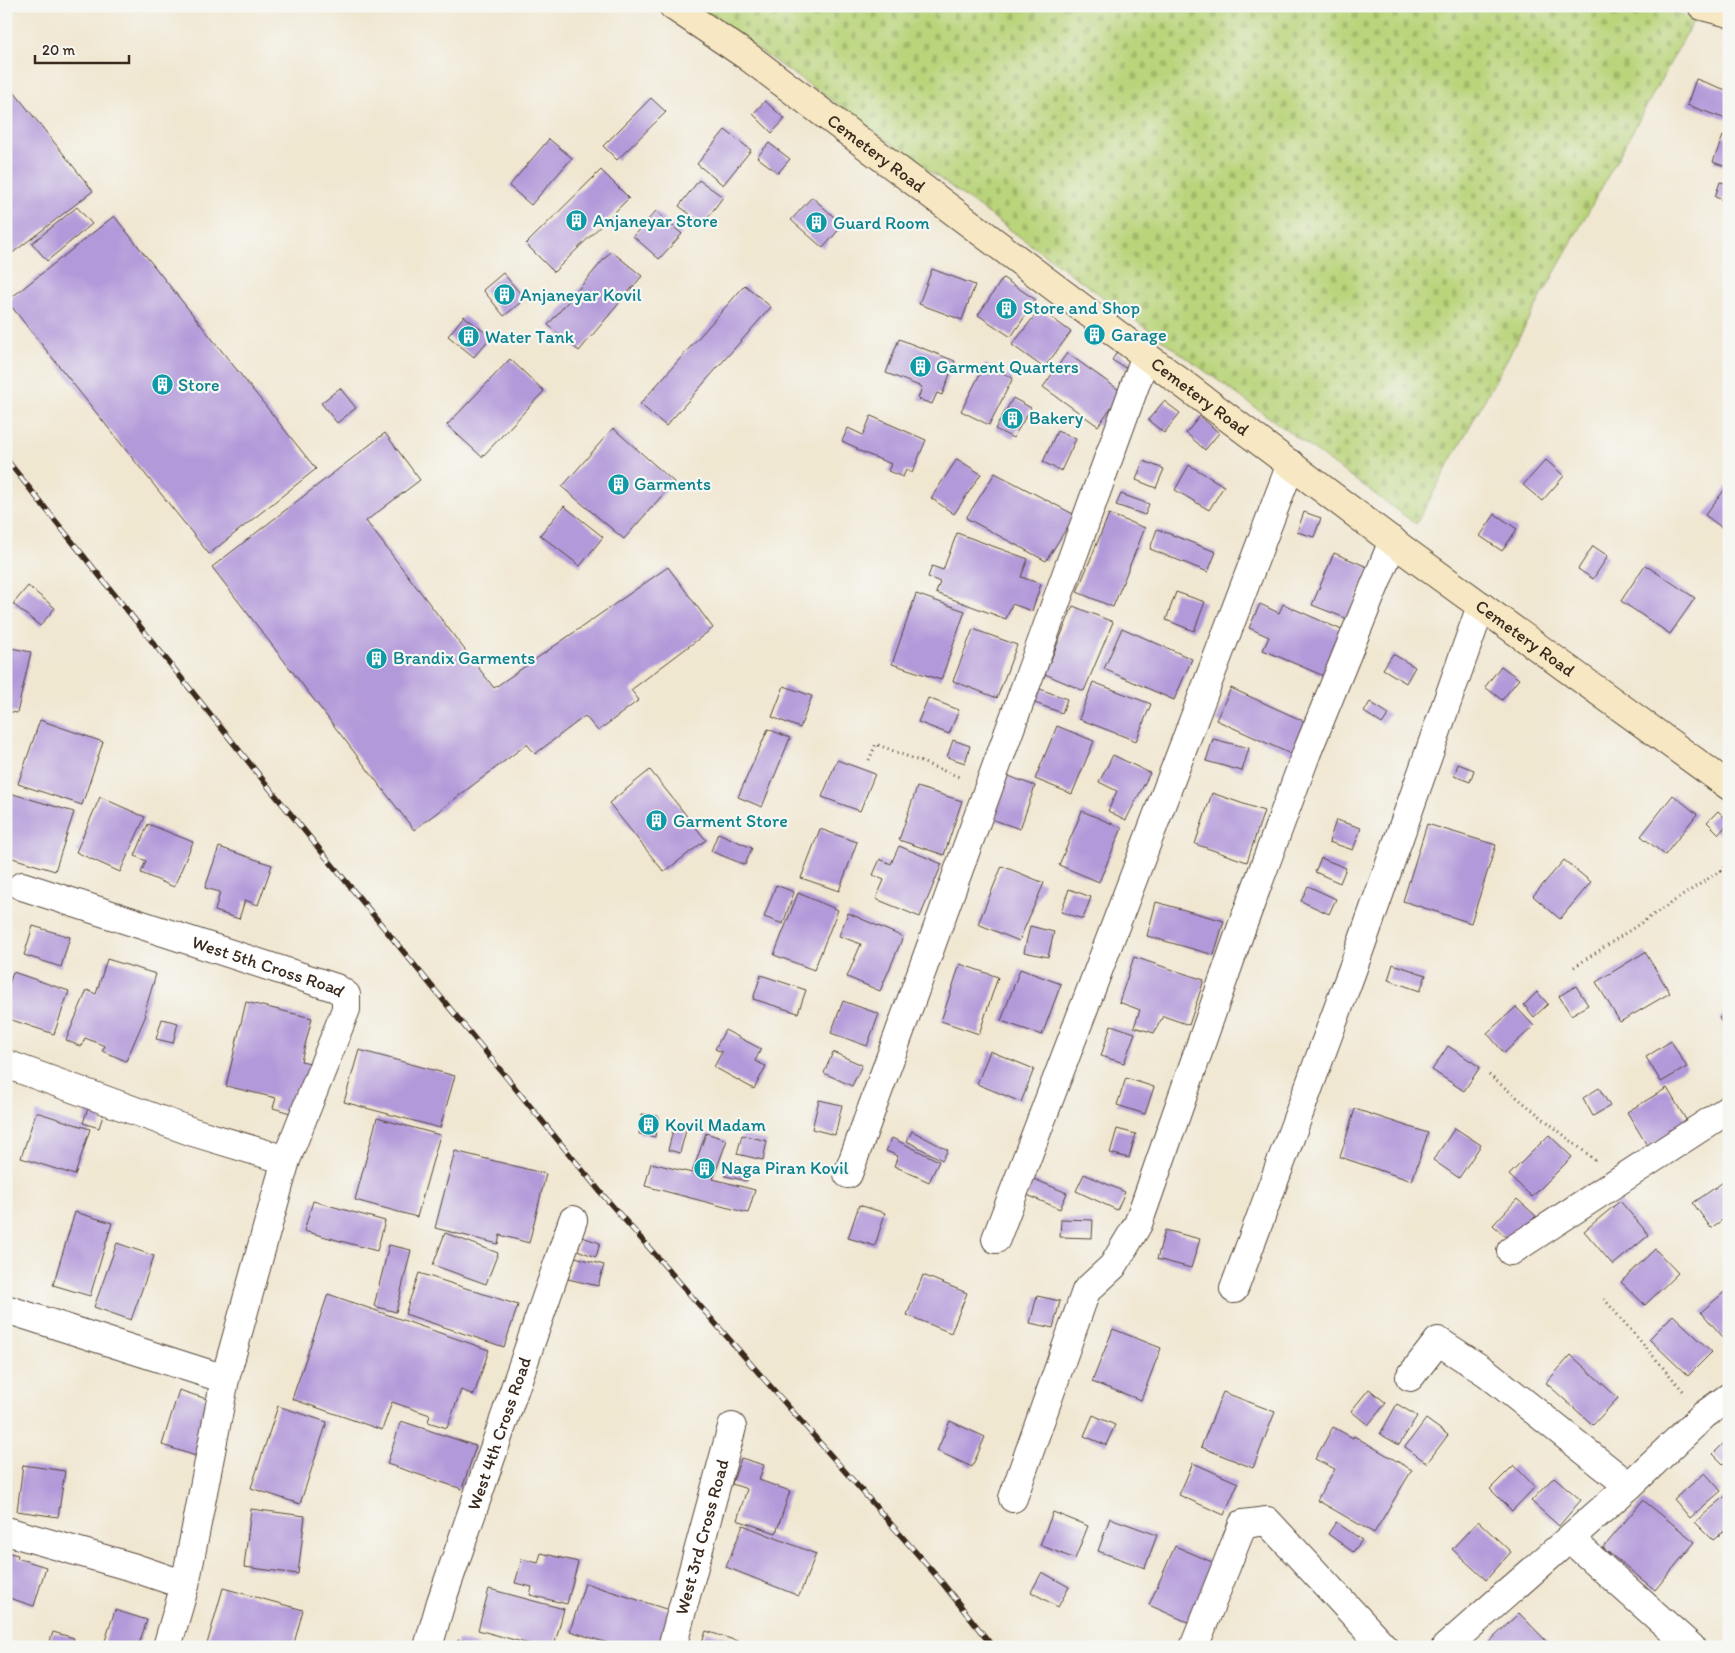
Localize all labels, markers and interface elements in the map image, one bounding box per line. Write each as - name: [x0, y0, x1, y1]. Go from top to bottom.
- scale bar: [35, 32, 129, 64]
- text: 20 m: [42, 41, 76, 59]
- street label: Cemetery Road: [823, 109, 930, 197]
- building icon: Anjaneyar Store: [565, 209, 589, 233]
- place label: Anjaneyar Store: [593, 210, 718, 232]
- building icon: Guard Room: [805, 211, 829, 235]
- place label: Guard Room: [833, 212, 930, 234]
- building icon: Anjaneyar Kovil: [492, 283, 516, 307]
- place label: Anjaneyar Kovil: [520, 284, 642, 306]
- building icon: Store and Shop: [995, 296, 1019, 320]
- place label: Store and Shop: [1023, 297, 1140, 319]
- building icon: Garage: [1083, 323, 1107, 347]
- place label: Garage: [1111, 324, 1167, 346]
- building icon: Water Tank: [457, 325, 481, 349]
- place label: Water Tank: [485, 326, 575, 348]
- street label: Cemetery Road: [1146, 352, 1254, 441]
- building icon: Garment Quarters: [908, 355, 932, 379]
- place label: Garment Quarters: [936, 356, 1079, 378]
- building icon: Store: [150, 373, 174, 397]
- place label: Store: [178, 374, 219, 396]
- building icon: Bakery: [1001, 406, 1025, 430]
- place label: Bakery: [1029, 407, 1084, 429]
- building icon: Garments: [606, 472, 630, 496]
- place label: Garments: [634, 473, 711, 495]
- street label: Cemetery Road: [1471, 595, 1579, 682]
- building icon: Brandix Garments: [365, 646, 389, 670]
- place label: Brandix Garments: [393, 647, 535, 669]
- building icon: Garment Store: [645, 809, 669, 833]
- place label: Garment Store: [673, 810, 788, 832]
- street label: West 5th Cross Road: [189, 931, 350, 1002]
- building icon: Kovil Madam: [637, 1113, 661, 1137]
- place label: Kovil Madam: [665, 1114, 766, 1136]
- building icon: Naga Piran Kovil: [693, 1156, 717, 1180]
- place label: Naga Piran Kovil: [721, 1157, 849, 1179]
- street label: West 4th Cross Road: [463, 1354, 536, 1513]
- street label: West 3rd Cross Road: [670, 1456, 734, 1617]

